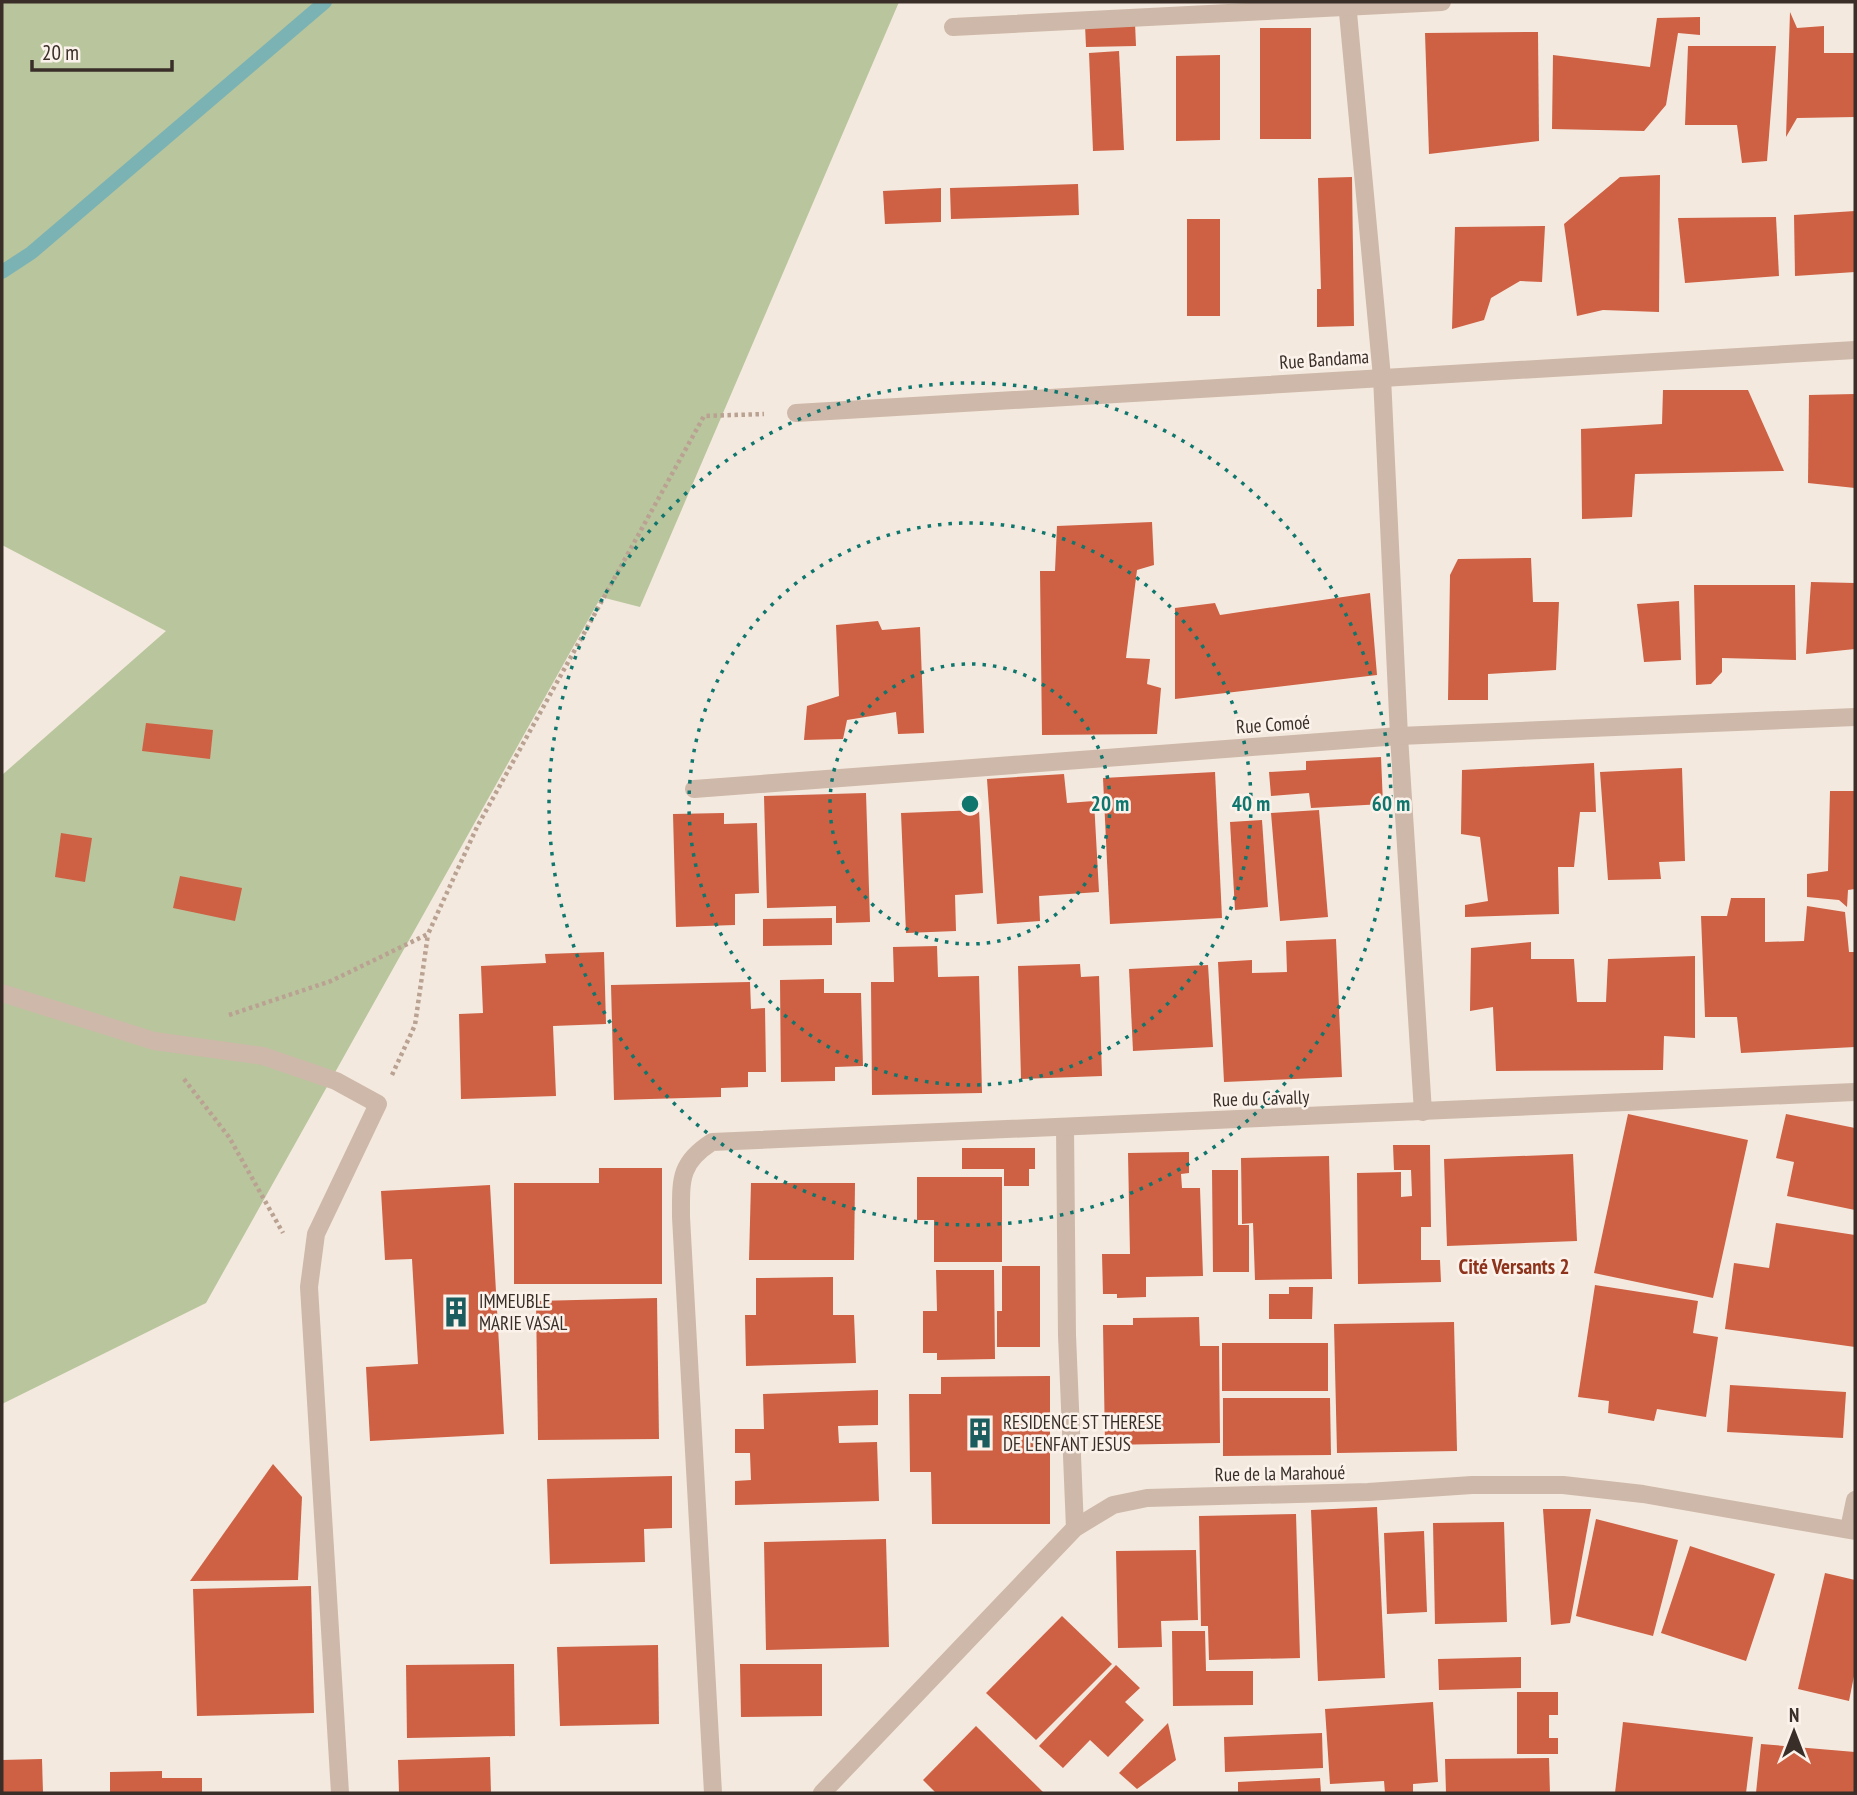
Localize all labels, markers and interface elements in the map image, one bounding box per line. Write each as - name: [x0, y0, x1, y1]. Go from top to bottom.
- scale bar: [32, 28, 172, 72]
- text: 20 m: [42, 39, 79, 66]
- street label: Rue Bandama: [1278, 344, 1370, 374]
- street label: Rue Comoé: [1235, 709, 1311, 739]
- text: 20 m: [1091, 790, 1129, 817]
- text: 40 m: [1232, 790, 1270, 817]
- text: 60 m: [1372, 790, 1410, 817]
- centre of rings: [958, 792, 982, 816]
- street label: Rue du Cavally: [1212, 1084, 1311, 1112]
- district label: Cité Versants 2: [1459, 1253, 1569, 1280]
- place label: IMMEUBLE MARIE VASAL: [479, 1289, 568, 1335]
- building icon: IMMEUBLE MARIE VASAL: [439, 1295, 473, 1329]
- place label: RESIDENCE ST THERESE DE L'ENFANT JESUS: [1003, 1410, 1162, 1456]
- building icon: RESIDENCE ST THERESE DE L'ENFANT JESUS: [963, 1416, 997, 1450]
- street label: Rue de la Marahoué: [1215, 1460, 1346, 1486]
- north arrow: [1759, 1697, 1829, 1767]
- text: N: [1789, 1703, 1799, 1727]

